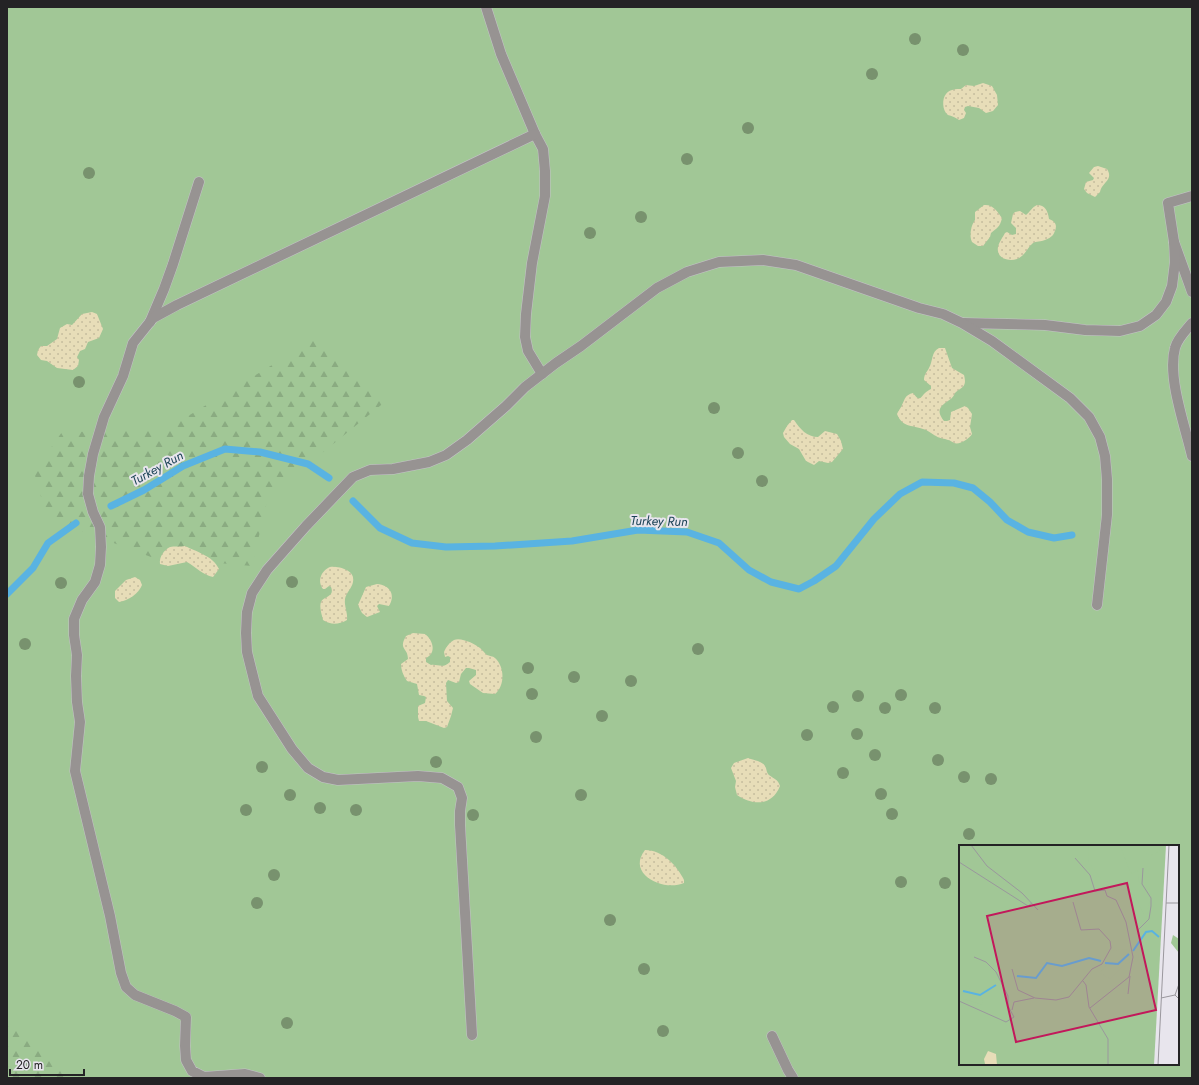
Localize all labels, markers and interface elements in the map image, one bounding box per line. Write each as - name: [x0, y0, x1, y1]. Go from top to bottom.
- water label: Turkey Run: [127, 446, 187, 490]
- water label: Turkey Run: [630, 511, 688, 531]
- inset map: [959, 845, 1179, 1065]
- scale bar: [10, 1051, 84, 1077]
- text: 20 m: [16, 1056, 43, 1074]

